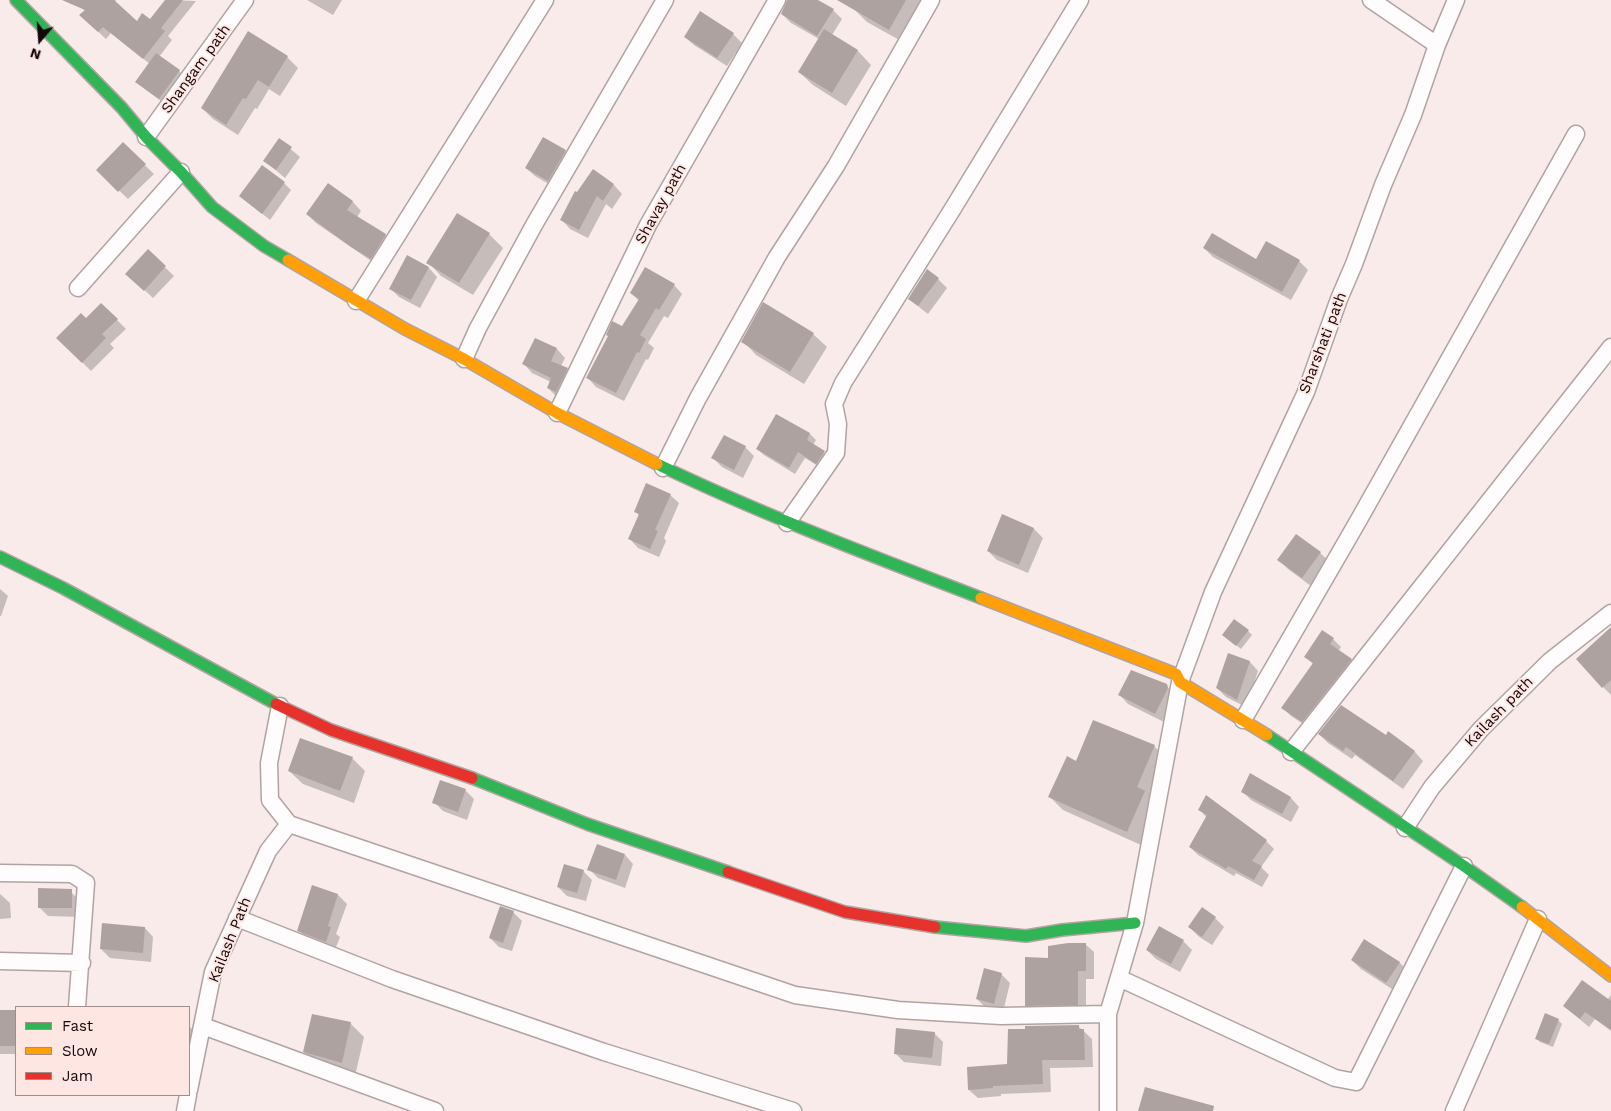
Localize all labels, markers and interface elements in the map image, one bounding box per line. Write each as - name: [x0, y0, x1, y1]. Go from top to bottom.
- north arrow: [15, 15, 65, 65]
- street label: Shangam path: [158, 21, 234, 117]
- text: N: [28, 45, 43, 63]
- street label: Shavay path: [632, 161, 690, 247]
- street label: Sharshati path: [1295, 290, 1351, 396]
- street label: Kailash path: [1461, 673, 1537, 751]
- street label: Kailash Path: [205, 895, 255, 985]
- legend: [15, 1006, 190, 1096]
- text: Fast: [62, 1017, 93, 1035]
- text: Slow: [62, 1042, 98, 1060]
- text: Jam: [62, 1067, 93, 1085]

